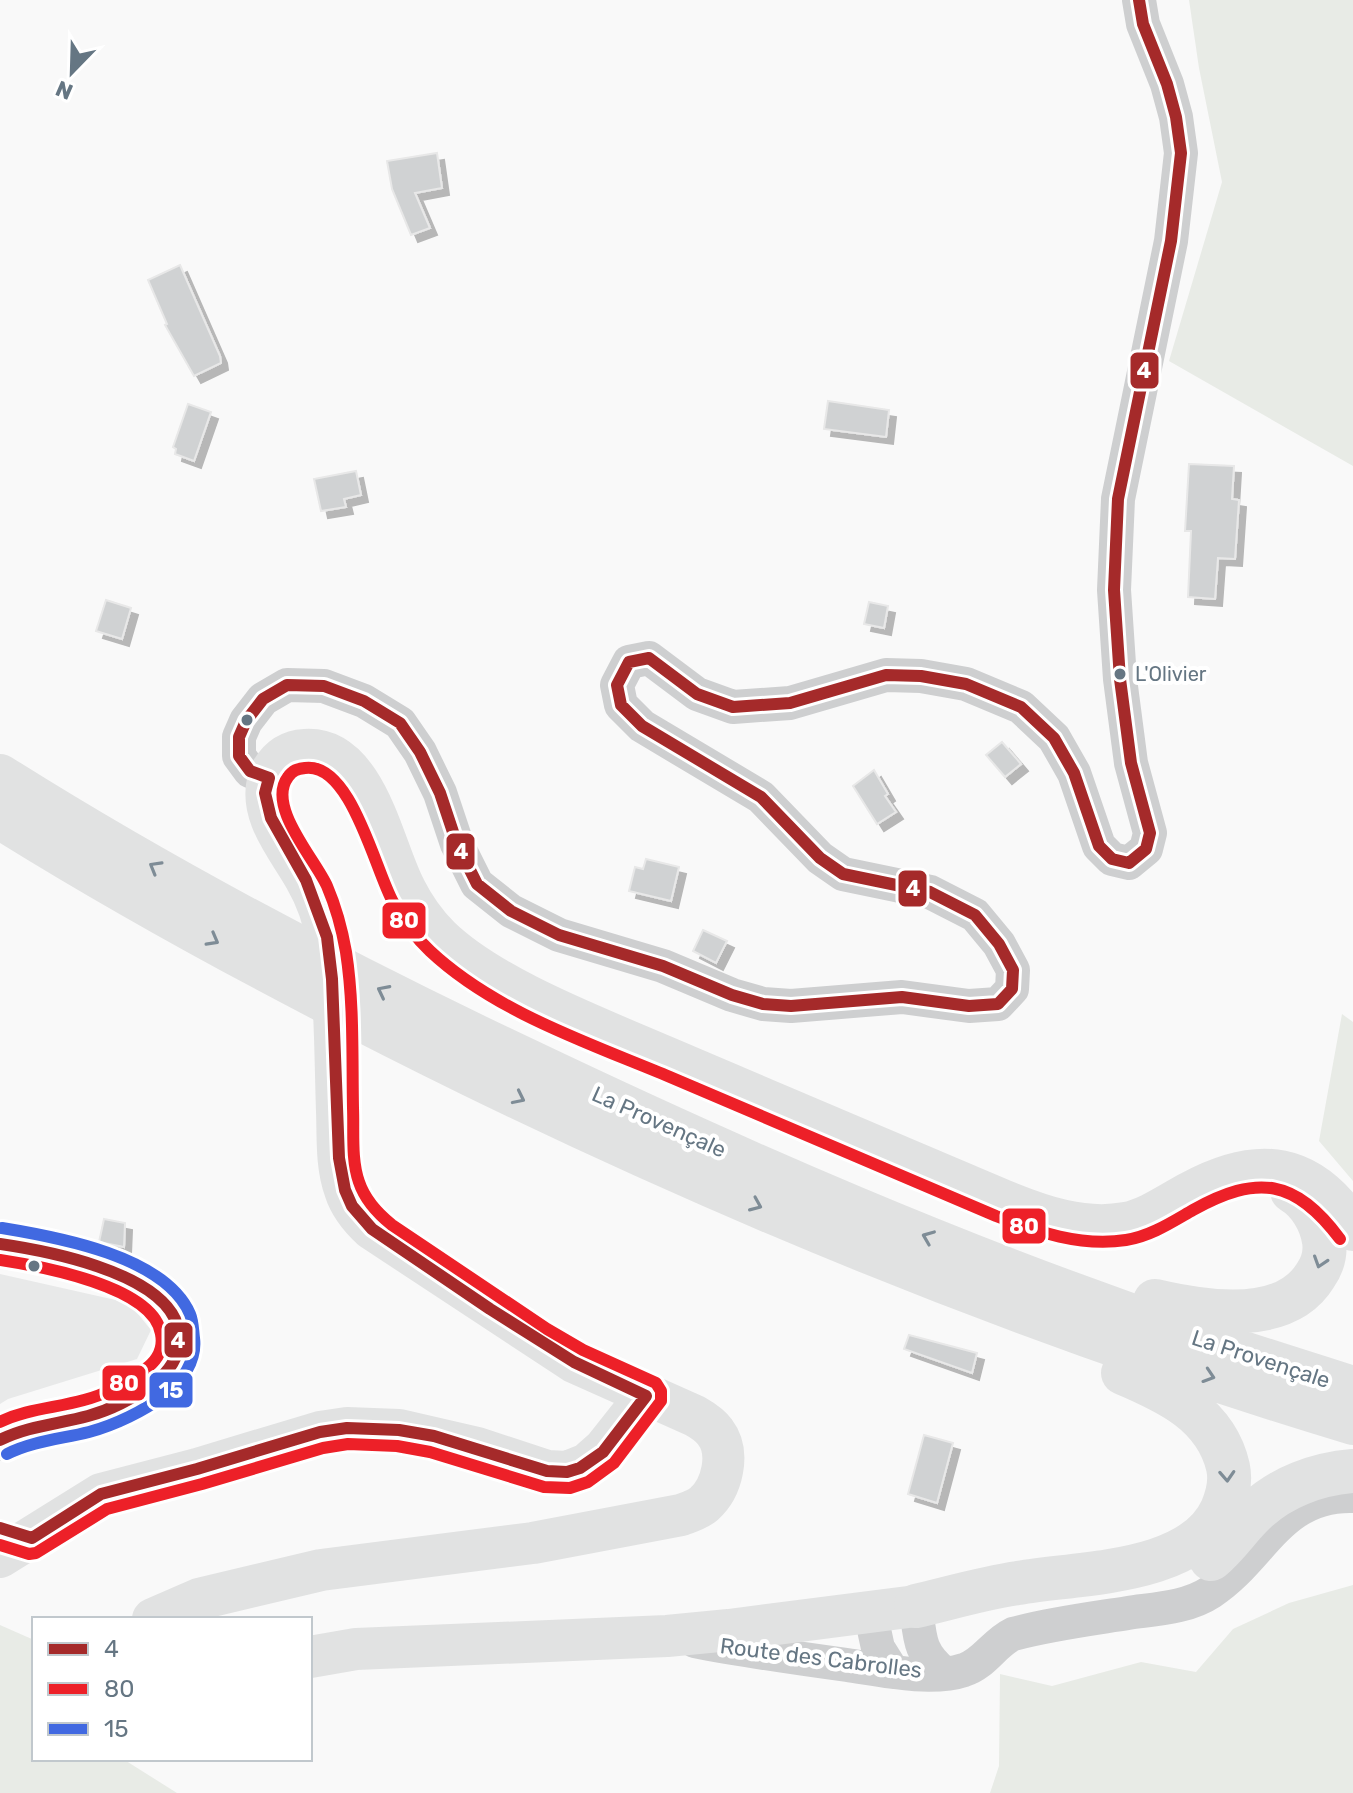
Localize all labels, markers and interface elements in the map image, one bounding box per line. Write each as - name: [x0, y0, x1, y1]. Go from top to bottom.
- north arrow: [32, 32, 112, 112]
- text: N: [52, 74, 77, 105]
- line badge: 4: [1129, 351, 1160, 390]
- text: 4: [1136, 357, 1152, 384]
- place label: L'Olivier: [1135, 662, 1207, 686]
- marker: L'Olivier: [1112, 666, 1128, 682]
- unlabelled marker: [239, 712, 255, 728]
- line badge: 4: [445, 832, 476, 871]
- text: 4: [453, 838, 469, 865]
- one-way arrow: [149, 861, 164, 877]
- line badge: 4: [897, 869, 928, 908]
- text: 4: [905, 875, 921, 902]
- line badge: 80: [381, 901, 427, 940]
- text: 80: [389, 907, 419, 934]
- one-way arrow: [204, 930, 219, 946]
- one-way arrow: [377, 985, 392, 1001]
- street label: La Provençale: [588, 1080, 730, 1164]
- one-way arrow: [511, 1088, 526, 1104]
- one-way arrow: [748, 1195, 762, 1211]
- line badge: 80: [1001, 1207, 1047, 1245]
- text: 80: [1009, 1213, 1039, 1240]
- one-way arrow: [922, 1230, 936, 1246]
- one-way arrow: [1313, 1255, 1329, 1268]
- unlabelled marker: [26, 1258, 42, 1274]
- line badge: 4: [163, 1321, 194, 1359]
- street label: La Provençale: [1188, 1324, 1334, 1394]
- text: 4: [170, 1327, 186, 1354]
- line badge: 80: [101, 1364, 147, 1402]
- one-way arrow: [1201, 1367, 1215, 1383]
- text: 80: [109, 1370, 139, 1397]
- line badge: 15: [148, 1371, 194, 1409]
- text: 15: [158, 1377, 184, 1404]
- one-way arrow: [1219, 1470, 1236, 1483]
- legend: [32, 1617, 312, 1761]
- street label: Route des Cabrolles: [718, 1632, 924, 1684]
- text: 4: [104, 1635, 119, 1663]
- text: 80: [104, 1675, 135, 1703]
- text: 15: [104, 1715, 129, 1743]

